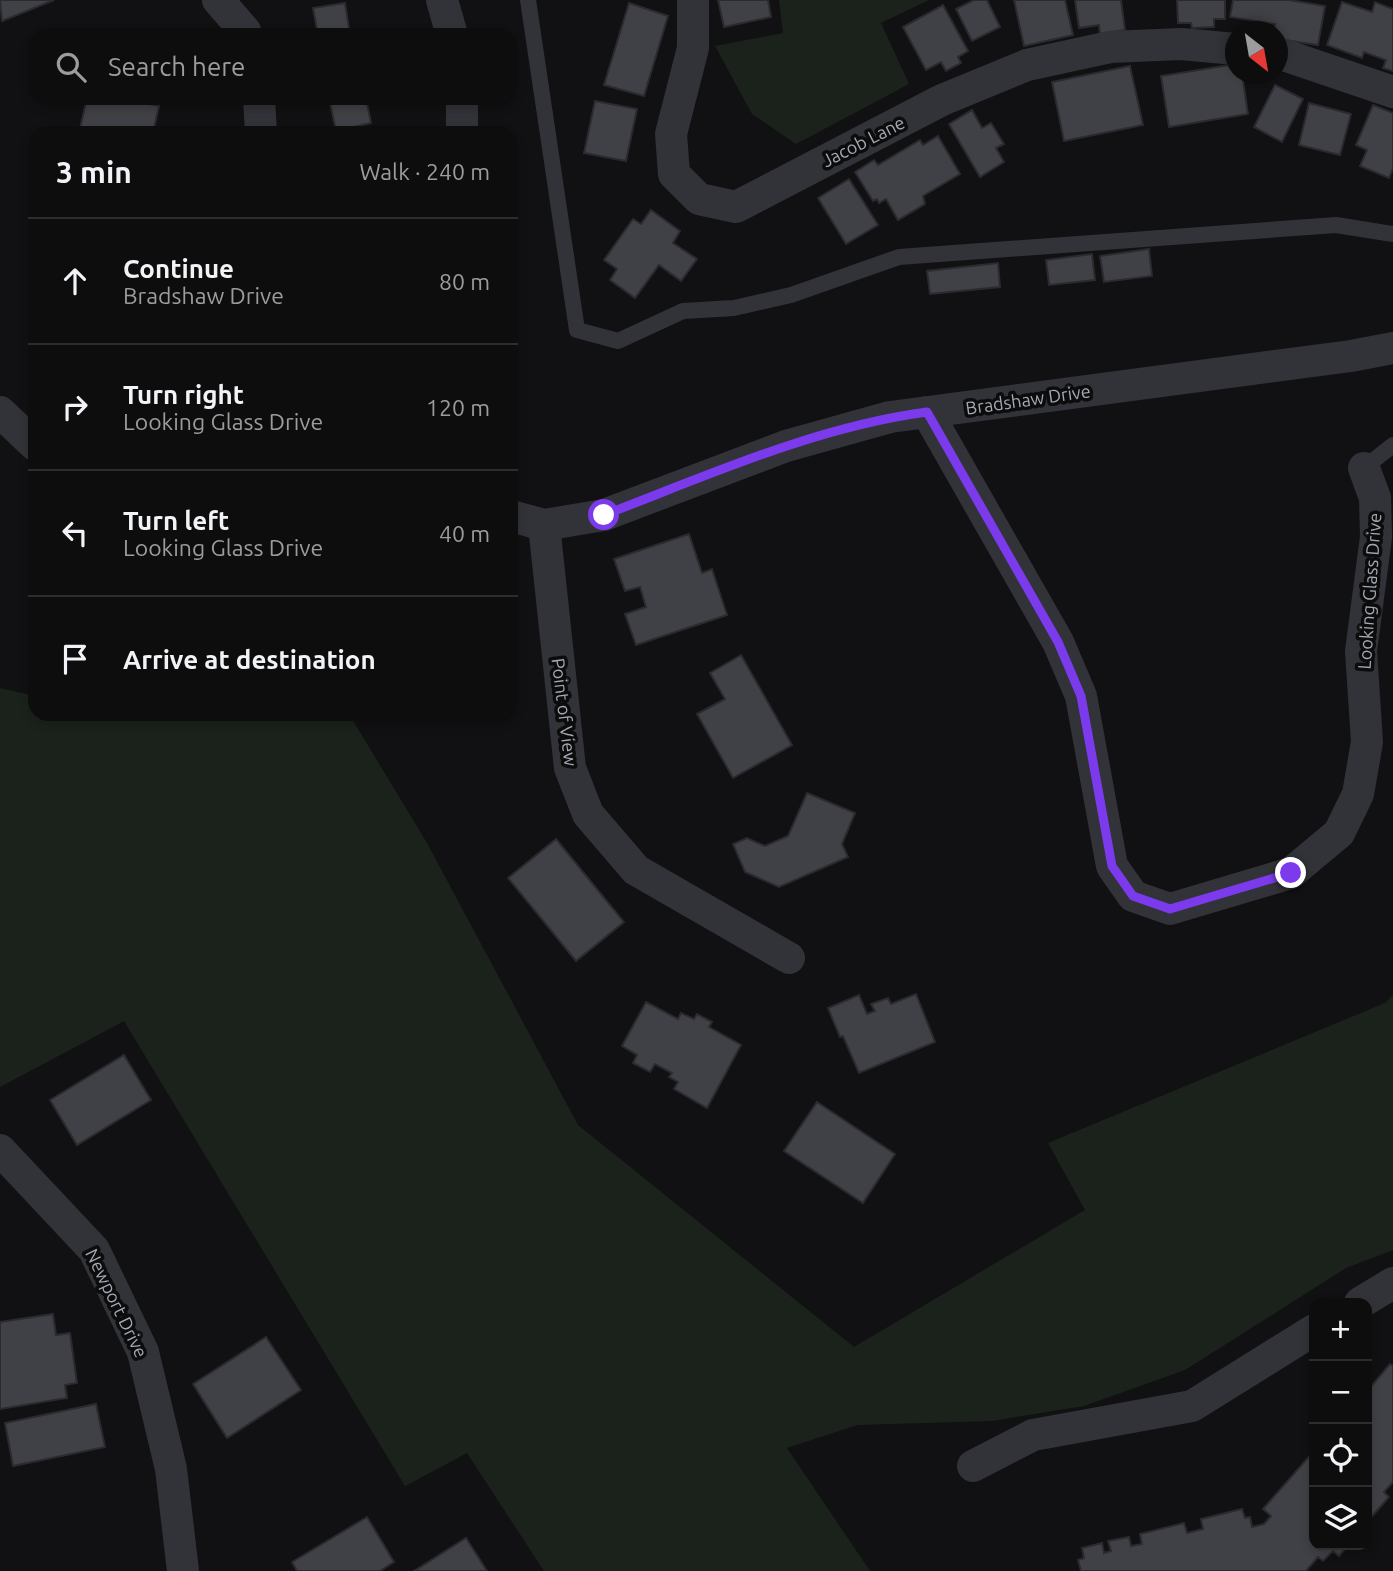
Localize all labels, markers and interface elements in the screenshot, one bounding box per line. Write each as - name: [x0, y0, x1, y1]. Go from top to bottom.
- north arrow: [1225, 21, 1288, 84]
- search box: [28, 28, 518, 105]
- icon: search: [52, 48, 90, 86]
- text: Search here: [108, 52, 245, 81]
- street label: Jacob Lane: [818, 112, 908, 170]
- text: 3 min: [56, 155, 132, 189]
- text: Walk · 240 m: [359, 159, 490, 184]
- text: Continue: [123, 254, 234, 283]
- icon: ahead: [56, 262, 94, 300]
- text: 80 m: [439, 269, 490, 294]
- text: Bradshaw Drive: [123, 283, 284, 308]
- text: Turn right: [123, 380, 244, 409]
- street label: Bradshaw Drive: [964, 380, 1092, 418]
- icon: right: [56, 388, 94, 426]
- text: 120 m: [426, 395, 490, 420]
- text: Looking Glass Drive: [123, 409, 323, 434]
- route start: [588, 499, 619, 530]
- text: Turn left: [123, 506, 229, 535]
- street label: Looking Glass Drive: [1354, 512, 1384, 670]
- icon: left: [56, 514, 94, 552]
- text: 40 m: [439, 521, 490, 546]
- text: Looking Glass Drive: [123, 535, 323, 560]
- icon: arrive: [56, 640, 94, 678]
- text: Arrive at destination: [123, 645, 376, 674]
- street label: Point of View: [548, 657, 582, 767]
- route end: [1275, 857, 1306, 888]
- street label: Newport Drive: [82, 1245, 152, 1361]
- map controls: [1309, 1298, 1372, 1550]
- button: +: [1309, 1298, 1372, 1361]
- button: −: [1309, 1361, 1372, 1424]
- button: locate: [1309, 1424, 1372, 1487]
- button: layers: [1309, 1487, 1372, 1550]

